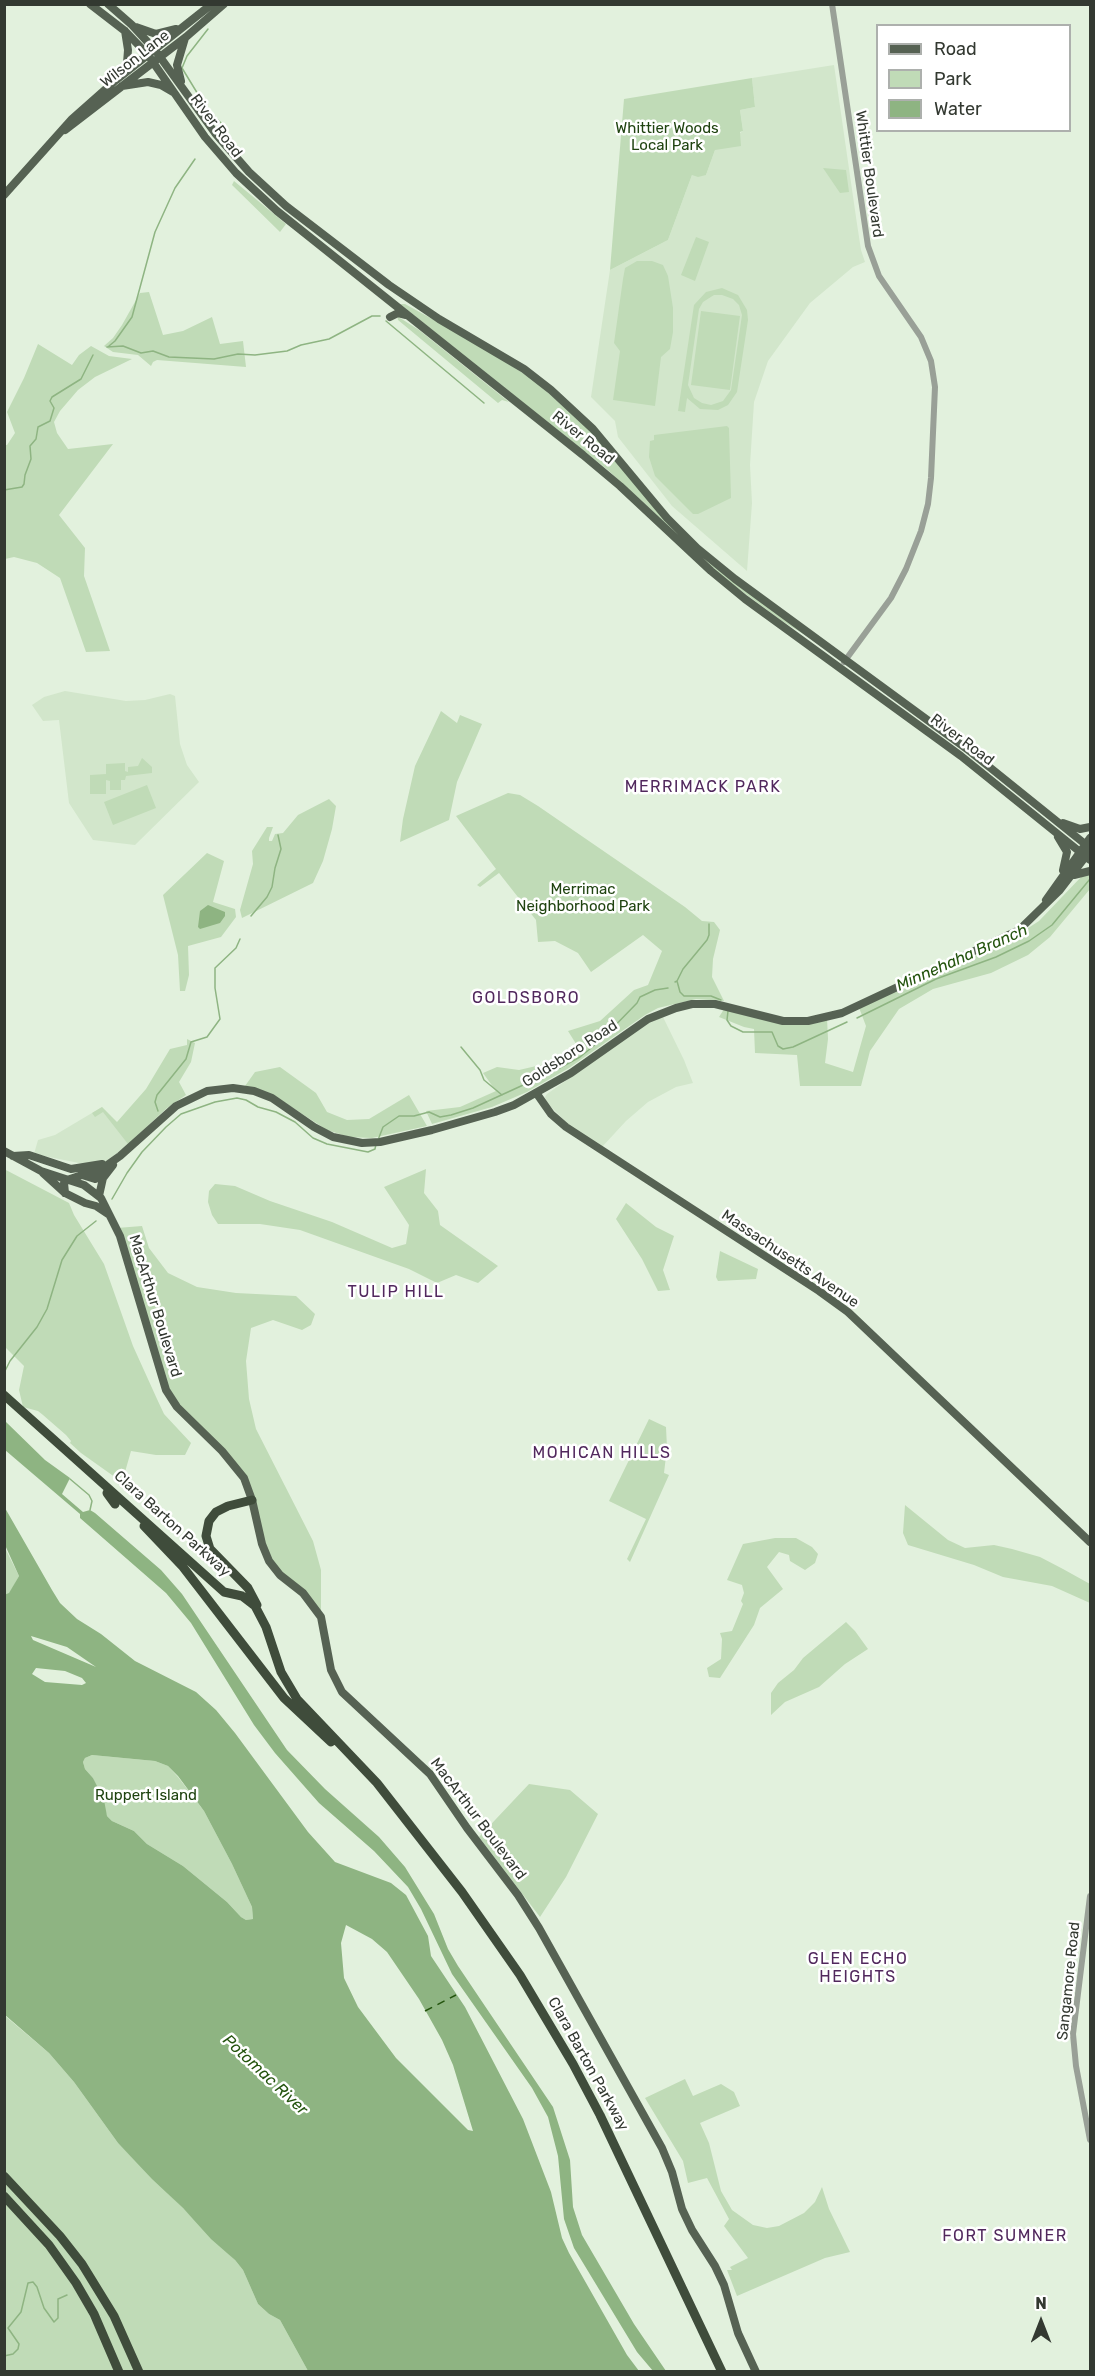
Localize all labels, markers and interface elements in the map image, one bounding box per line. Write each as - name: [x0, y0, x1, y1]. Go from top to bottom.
- legend: [876, 24, 1071, 132]
- street label: Wilson Lane: [97, 27, 173, 91]
- text: Road: [934, 38, 977, 60]
- text: Park: [934, 68, 971, 90]
- street label: River Road: [186, 91, 246, 161]
- text: Water: [934, 98, 982, 120]
- street label: Whittier Boulevard: [851, 109, 887, 239]
- park label: Whittier Woods Local Park: [615, 120, 719, 155]
- street label: River Road: [548, 407, 618, 469]
- street label: River Road: [927, 710, 997, 770]
- district label: MERRIMACK PARK: [625, 777, 781, 797]
- park label: Merrimac Neighborhood Park: [516, 881, 650, 916]
- water label: Minnehaha Branch: [893, 920, 1031, 996]
- district label: GOLDSBORO: [472, 988, 580, 1008]
- street label: Goldsboro Road: [519, 1017, 621, 1091]
- street label: Massachusetts Avenue: [718, 1206, 862, 1312]
- street label: MacArthur Boulevard: [125, 1233, 185, 1379]
- district label: TULIP HILL: [348, 1282, 444, 1302]
- district label: MOHICAN HILLS: [533, 1443, 671, 1463]
- street label: Clara Barton Parkway: [110, 1467, 234, 1581]
- street label: MacArthur Boulevard: [426, 1755, 530, 1883]
- park label: Ruppert Island: [95, 1787, 197, 1805]
- street label: Sangamore Road: [1054, 1921, 1084, 2041]
- district label: GLEN ECHO HEIGHTS: [808, 1949, 908, 1987]
- street label: Clara Barton Parkway: [544, 1994, 632, 2134]
- water label: Potomac River: [219, 2031, 311, 2119]
- district label: FORT SUMNER: [942, 2226, 1068, 2246]
- north arrow: [1011, 2292, 1071, 2352]
- text: N: [1035, 2294, 1047, 2313]

